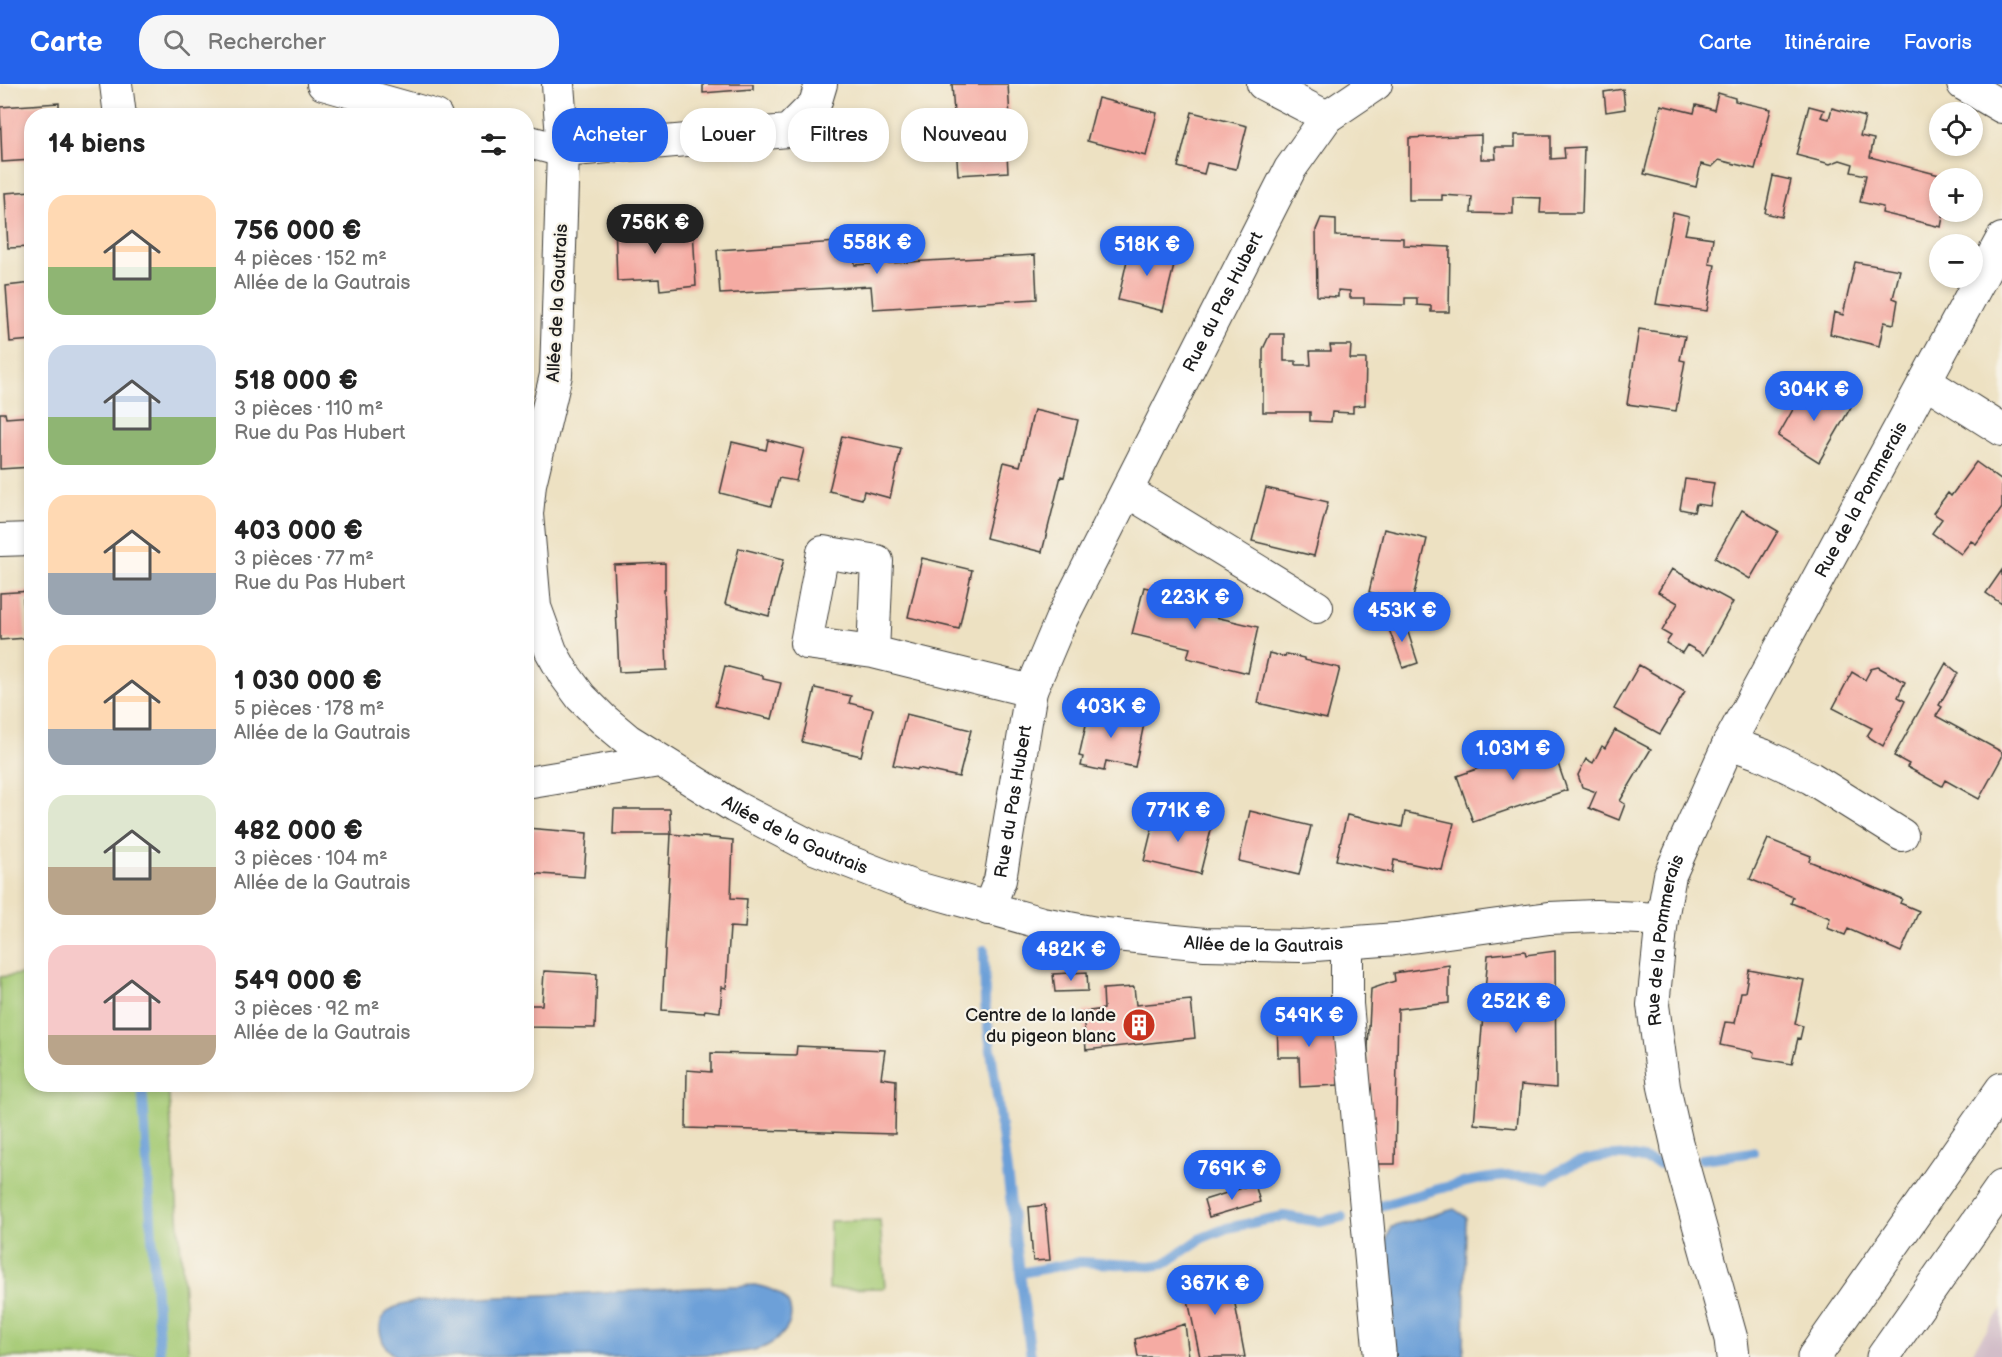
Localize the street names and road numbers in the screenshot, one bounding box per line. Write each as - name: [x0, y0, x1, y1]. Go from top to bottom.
- street label: Allée de la Gautrais: [543, 223, 572, 383]
- street label: Rue du Pas Hubert: [1179, 228, 1268, 376]
- street label: Rue de la Pommerais: [1811, 418, 1912, 581]
- street label: Rue du Pas Hubert: [991, 723, 1036, 879]
- street label: Allée de la Gautrais: [718, 792, 871, 879]
- street label: Rue de la Pommerais: [1643, 851, 1689, 1027]
- street label: Allée de la Gautrais: [1183, 932, 1344, 957]

